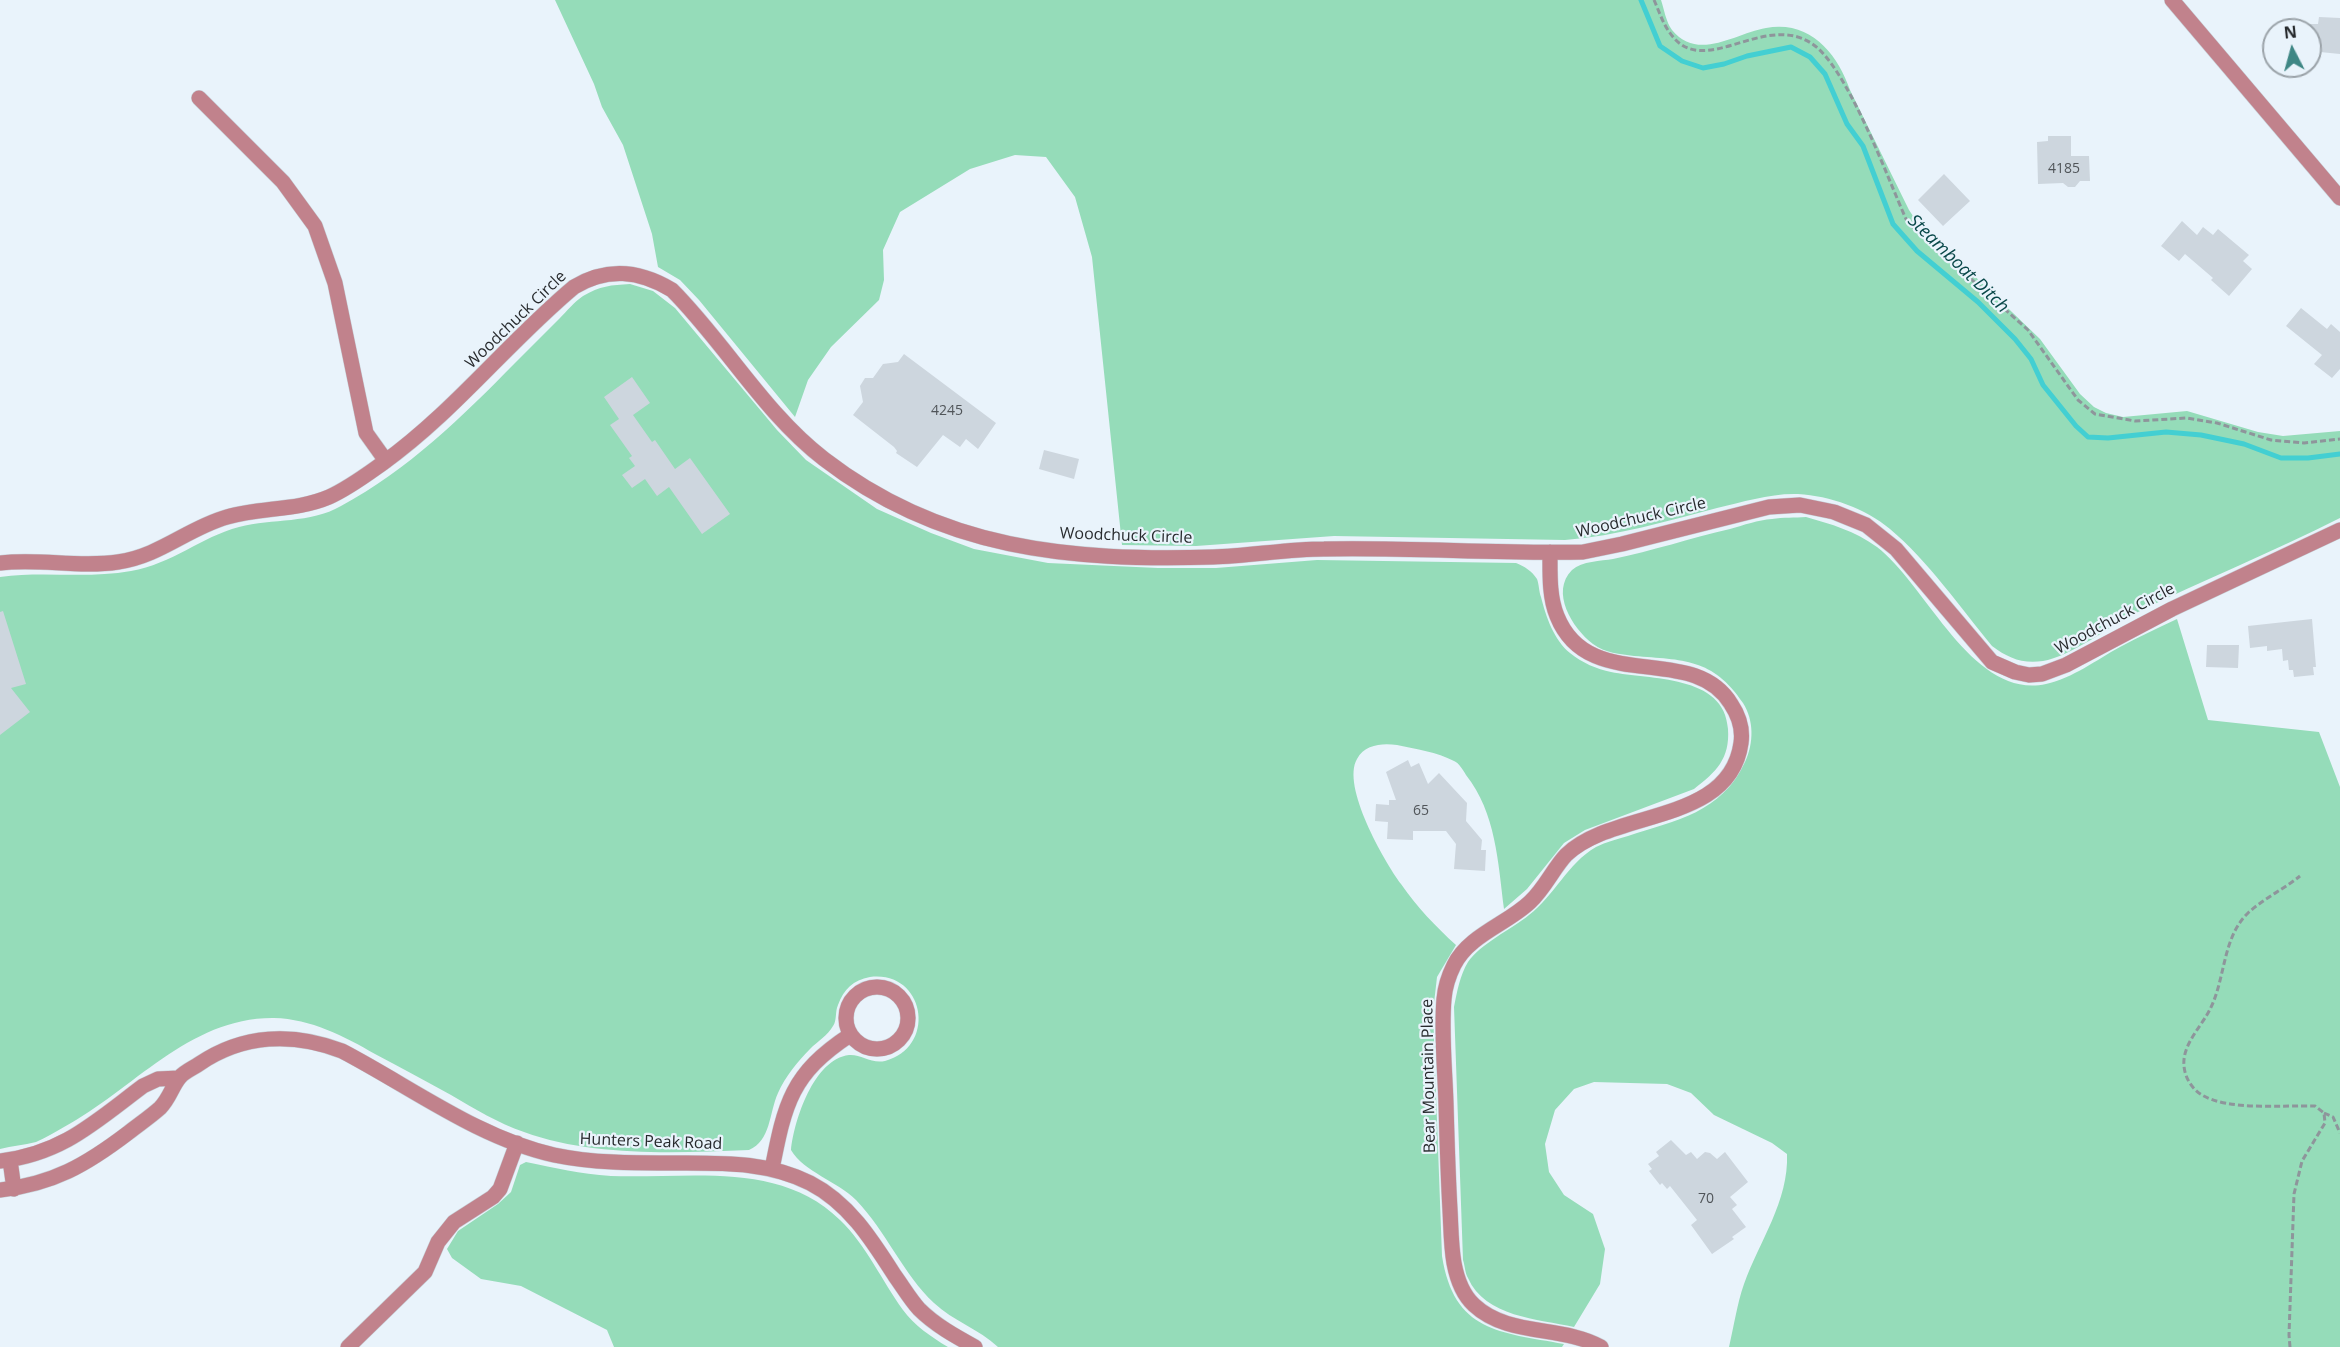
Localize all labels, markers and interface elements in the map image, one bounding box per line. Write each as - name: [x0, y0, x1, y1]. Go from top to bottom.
- north arrow: [2262, 18, 2322, 78]
- text: N: [2283, 20, 2298, 44]
- house number: 4185: [2048, 161, 2080, 177]
- water label: Steamboat Ditch: [1903, 210, 2013, 318]
- street label: Woodchuck Circle: [462, 267, 570, 373]
- house number: 4245: [931, 403, 963, 419]
- street label: Woodchuck Circle: [1574, 494, 1708, 542]
- street label: Woodchuck Circle: [1059, 524, 1193, 548]
- street label: Woodchuck Circle: [2052, 579, 2178, 659]
- house number: 65: [1413, 803, 1429, 819]
- street label: Bear Mountain Place: [1418, 999, 1440, 1153]
- street label: Hunters Peak Road: [579, 1130, 723, 1154]
- house number: 70: [1698, 1191, 1714, 1207]

